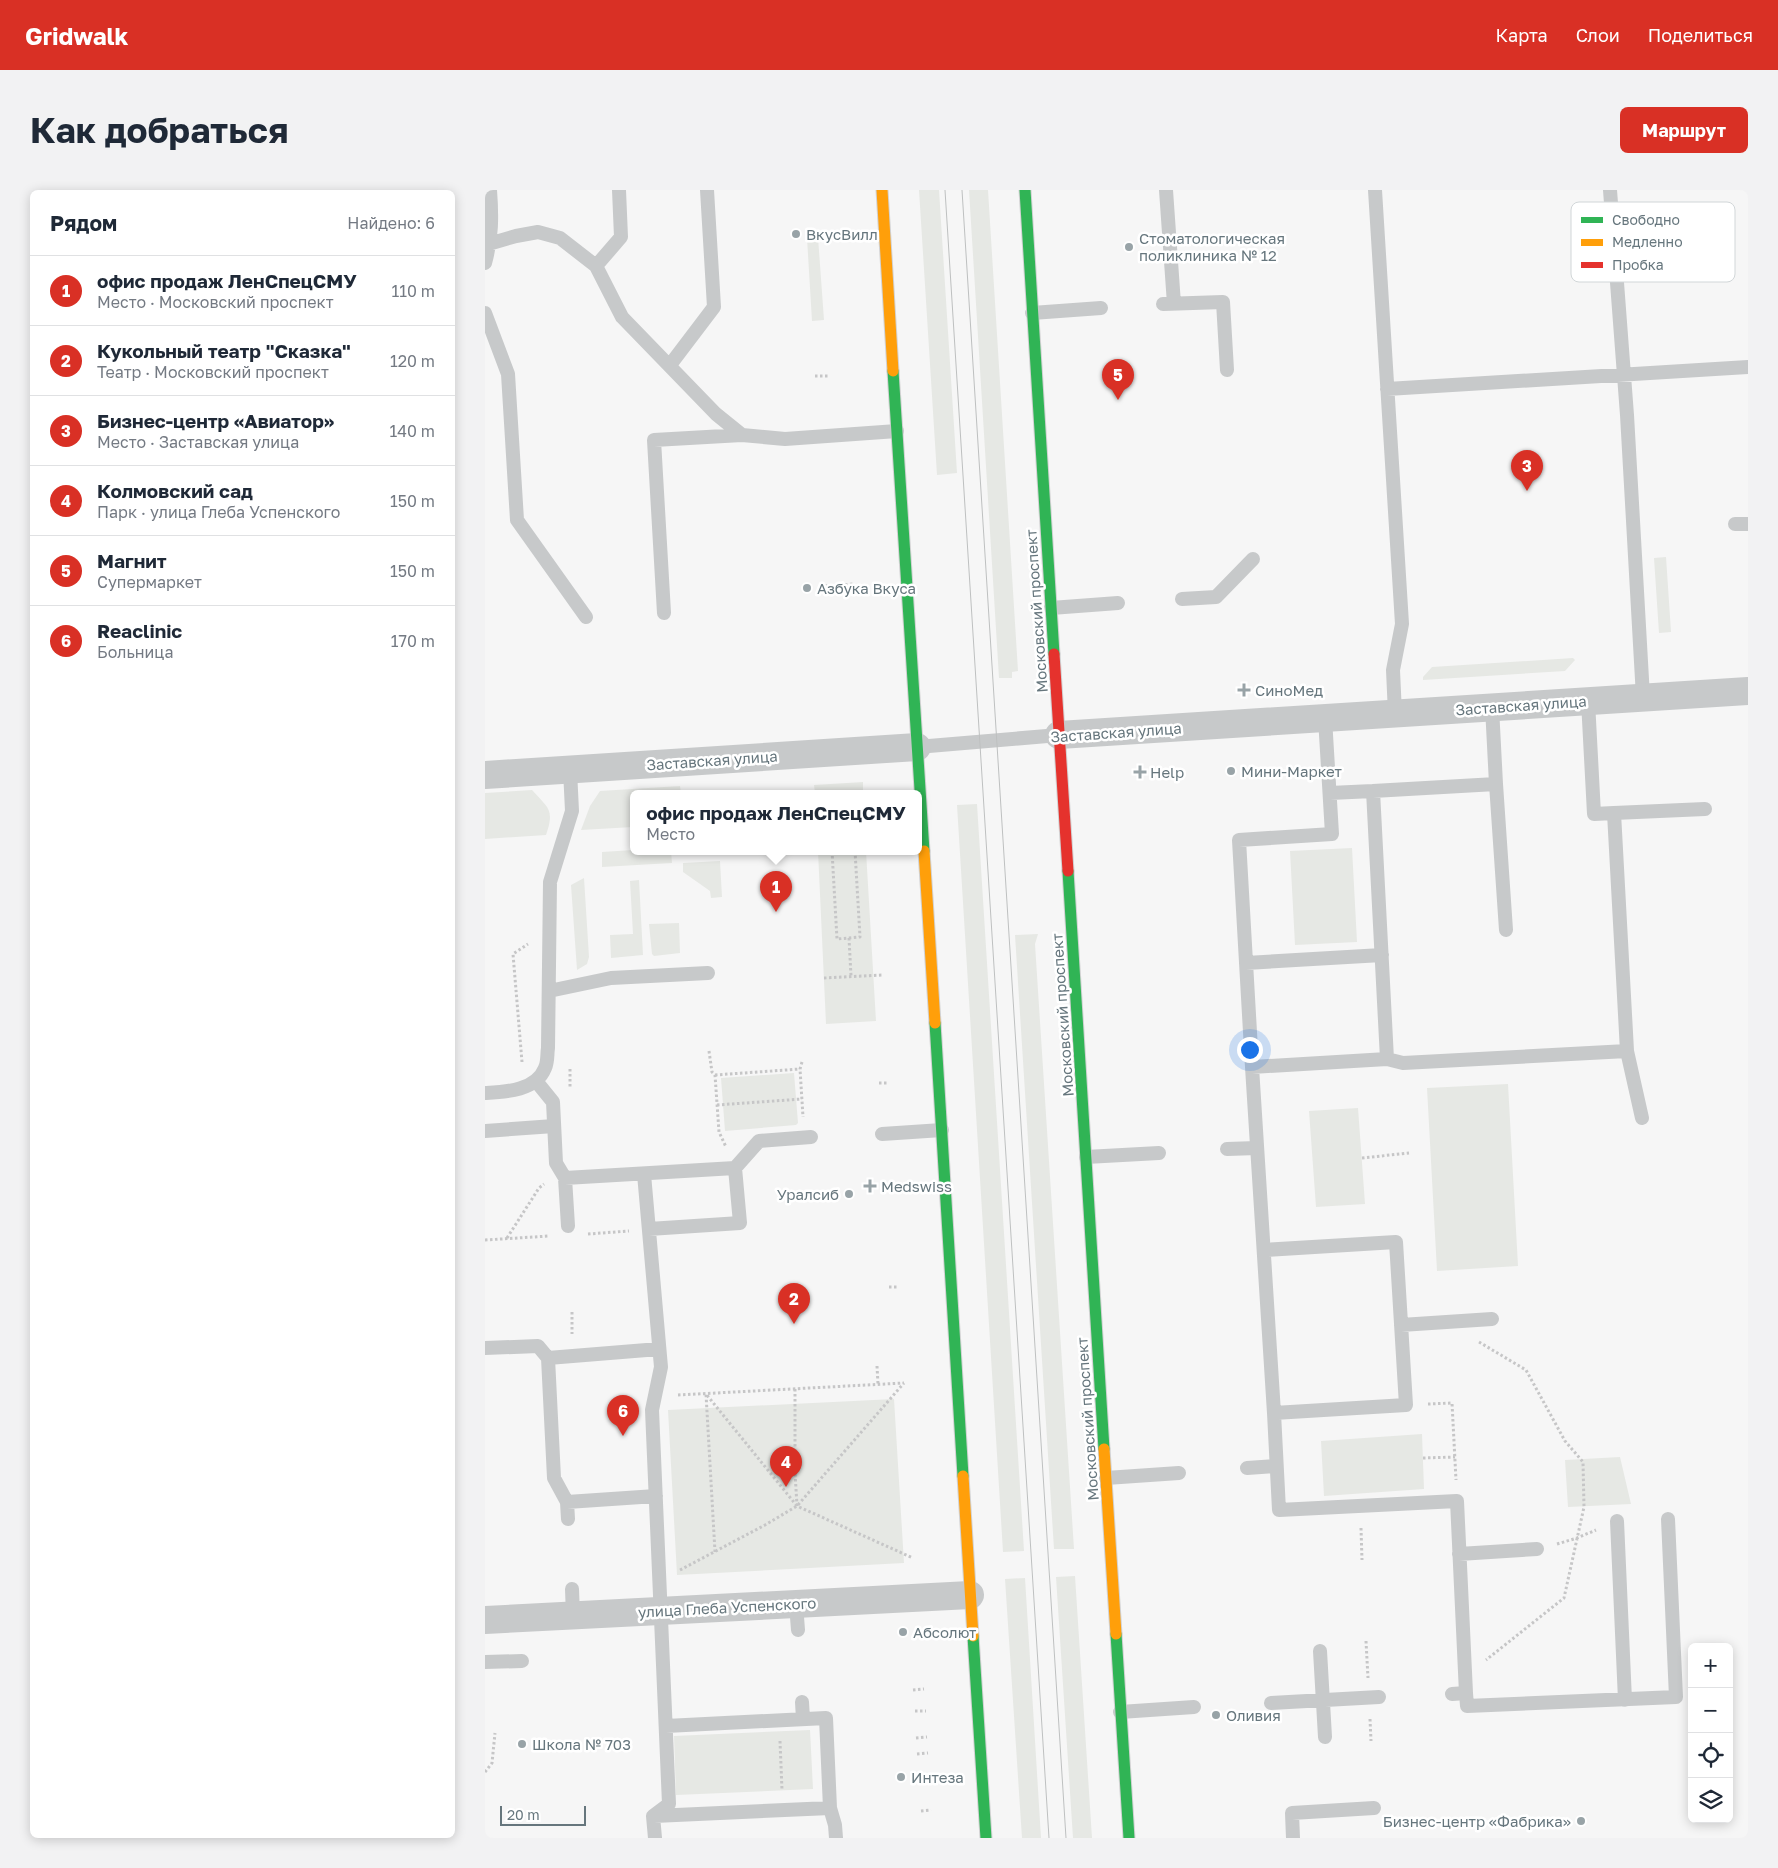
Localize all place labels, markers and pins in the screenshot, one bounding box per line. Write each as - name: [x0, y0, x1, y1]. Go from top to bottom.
- place label: ВкусВилл: [806, 225, 878, 243]
- marker: ВкусВилл: [790, 228, 802, 240]
- place label: Стоматологическая поликлиника № 12: [1139, 229, 1285, 264]
- marker: Стоматологическая поликлиника № 12: [1123, 241, 1135, 253]
- pin: 5: [1102, 359, 1134, 400]
- pin: 3: [1511, 450, 1543, 491]
- place label: Азбука Вкуса: [817, 579, 916, 597]
- marker: Азбука Вкуса: [801, 582, 813, 594]
- place label: СиноМед: [1255, 681, 1323, 699]
- marker: СиноМед: [1237, 683, 1251, 697]
- place label: Мини-Маркет: [1241, 762, 1343, 780]
- place label: Help: [1150, 763, 1184, 781]
- marker: Мини-Маркет: [1225, 765, 1237, 777]
- marker: Help: [1134, 766, 1146, 778]
- pin: 1: [760, 871, 792, 912]
- place label: Medswiss: [881, 1177, 952, 1195]
- marker: Medswiss: [863, 1179, 877, 1193]
- place label: Уралсиб: [777, 1185, 839, 1203]
- marker: Уралсиб: [843, 1188, 855, 1200]
- pin: 2: [778, 1283, 810, 1324]
- pin: 6: [607, 1395, 639, 1436]
- pin: 4: [770, 1446, 802, 1487]
- place label: Абсолют: [913, 1623, 977, 1641]
- marker: Абсолют: [897, 1626, 909, 1638]
- place label: Оливия: [1226, 1706, 1281, 1724]
- marker: Оливия: [1210, 1709, 1222, 1721]
- place label: Школа № 703: [532, 1735, 631, 1753]
- marker: Школа № 703: [516, 1738, 528, 1750]
- place label: Интеза: [911, 1768, 964, 1786]
- marker: Интеза: [895, 1771, 907, 1783]
- place label: Бизнес-центр «Фабрика»: [1383, 1812, 1571, 1830]
- marker: Бизнес-центр «Фабрика»: [1575, 1815, 1587, 1827]

